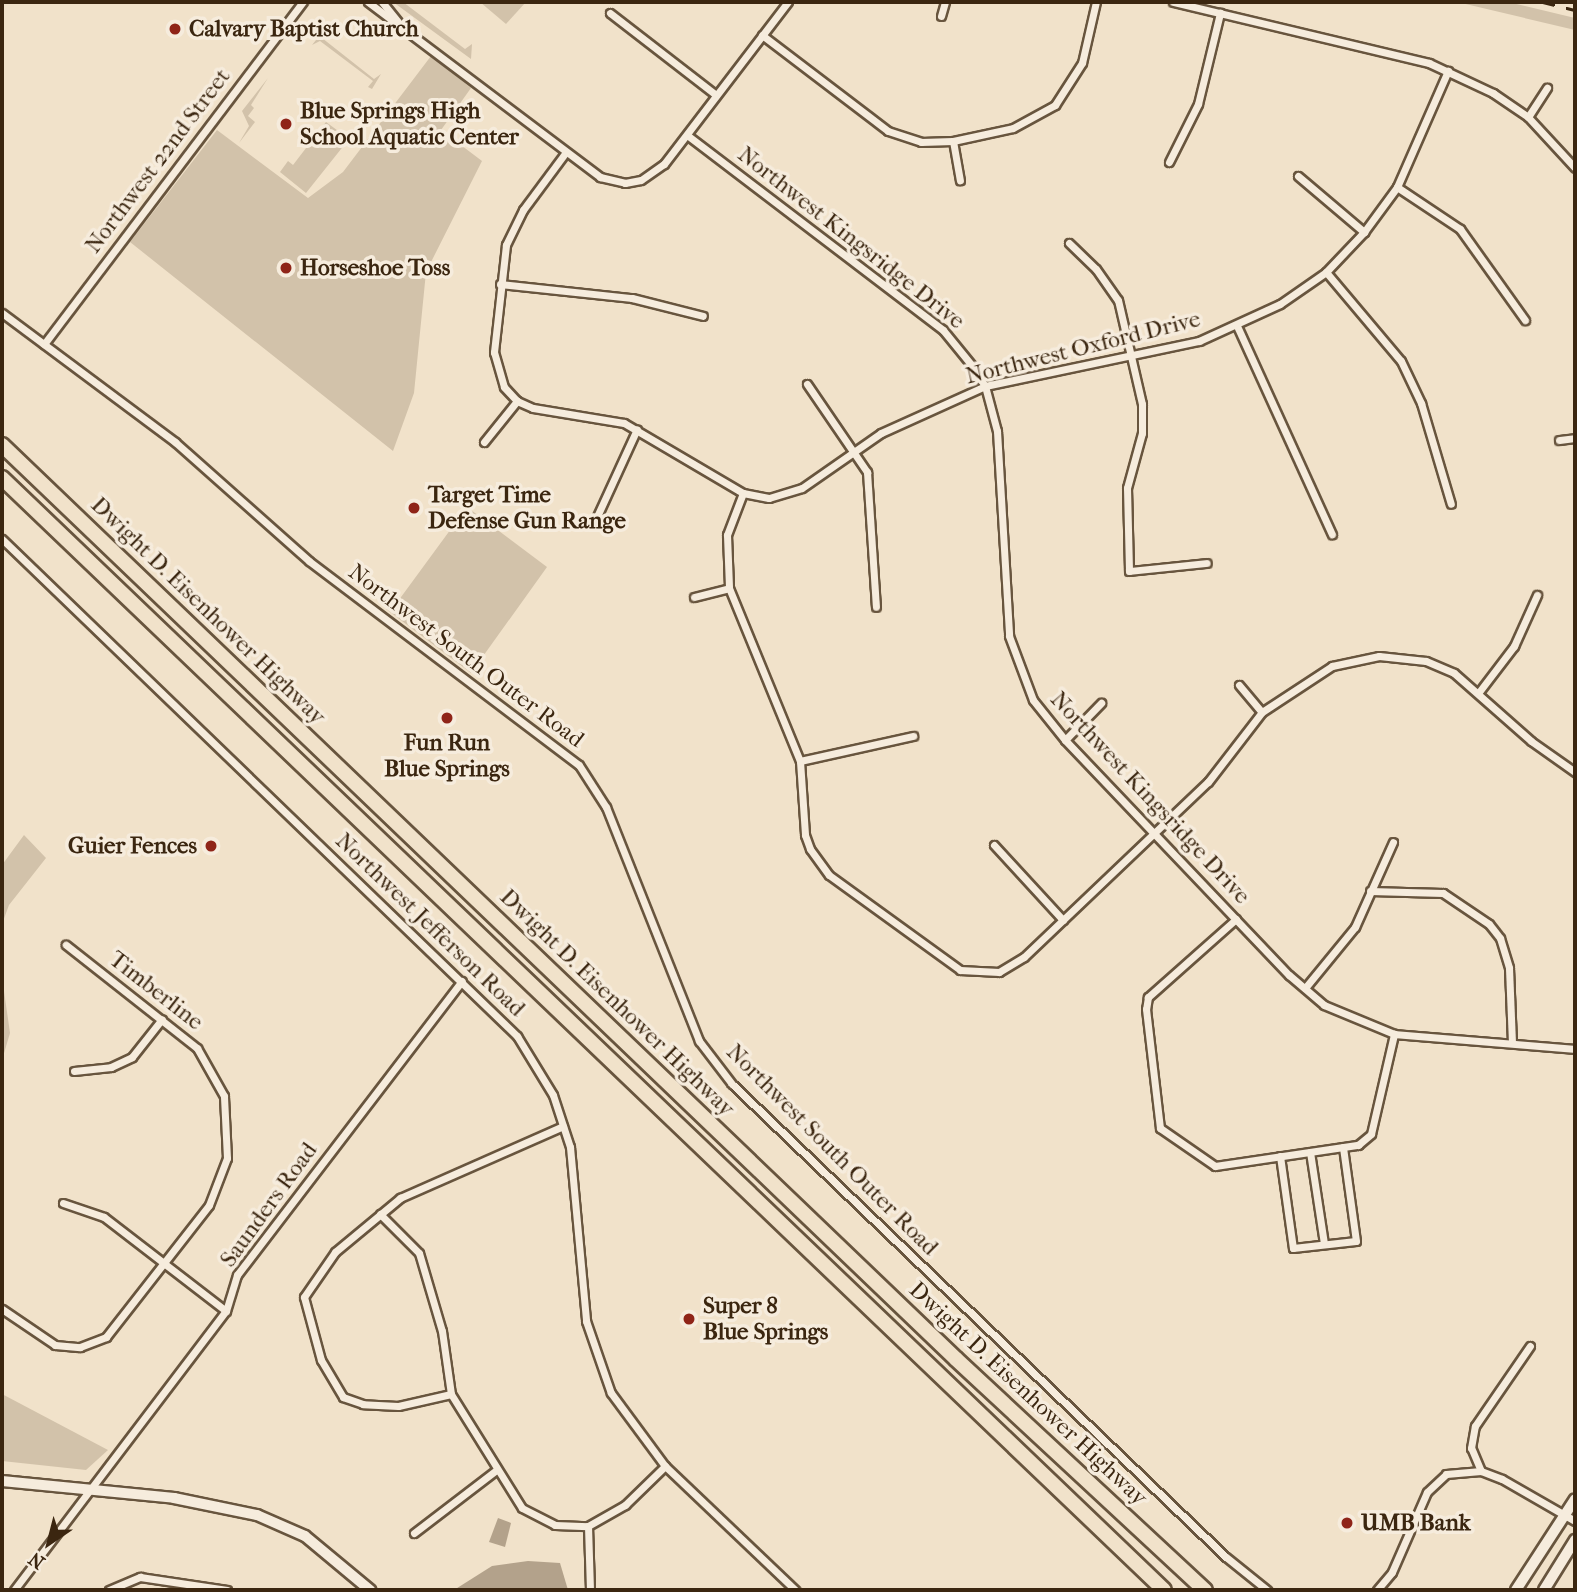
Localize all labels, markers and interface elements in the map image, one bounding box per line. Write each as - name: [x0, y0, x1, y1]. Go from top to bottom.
- place label: Calvary Baptist Church: [189, 15, 419, 43]
- marker: Calvary Baptist Church: [167, 21, 183, 37]
- street label: Northwest 22nd Street: [80, 63, 236, 259]
- place label: Blue Springs High School Aquatic Center: [300, 97, 519, 151]
- marker: Blue Springs High School Aquatic Center: [278, 116, 294, 132]
- street label: Northwest Kingsridge Drive: [732, 141, 970, 335]
- place label: Horseshoe Toss: [300, 254, 450, 282]
- marker: Horseshoe Toss: [278, 260, 294, 276]
- street label: Northwest Oxford Drive: [963, 305, 1203, 391]
- place label: Target Time Defense Gun Range: [428, 481, 626, 535]
- street label: Dwight D. Eisenhower Highway: [85, 491, 331, 731]
- marker: Target Time Defense Gun Range: [406, 500, 422, 516]
- street label: Northwest South Outer Road: [343, 558, 589, 754]
- street label: Northwest Kingsridge Drive: [1044, 686, 1256, 910]
- marker: Fun Run Blue Springs: [439, 710, 455, 726]
- place label: Fun Run Blue Springs: [384, 729, 510, 783]
- street label: Northwest Jefferson Road: [330, 827, 530, 1023]
- place label: Guier Fences: [68, 832, 197, 860]
- marker: Guier Fences: [203, 838, 219, 854]
- street label: Dwight D. Eisenhower Highway: [494, 883, 740, 1123]
- street label: Timberline: [103, 946, 209, 1036]
- street label: Northwest South Outer Road: [721, 1039, 943, 1261]
- street label: Saunders Road: [215, 1137, 323, 1273]
- street label: Dwight D. Eisenhower Highway: [903, 1276, 1153, 1512]
- place label: Super 8 Blue Springs: [703, 1292, 828, 1346]
- marker: Super 8 Blue Springs: [681, 1311, 697, 1327]
- north arrow: [14, 1508, 84, 1578]
- place label: UMB Bank: [1361, 1509, 1471, 1537]
- marker: UMB Bank: [1339, 1515, 1355, 1531]
- text: N: [25, 1547, 49, 1573]

